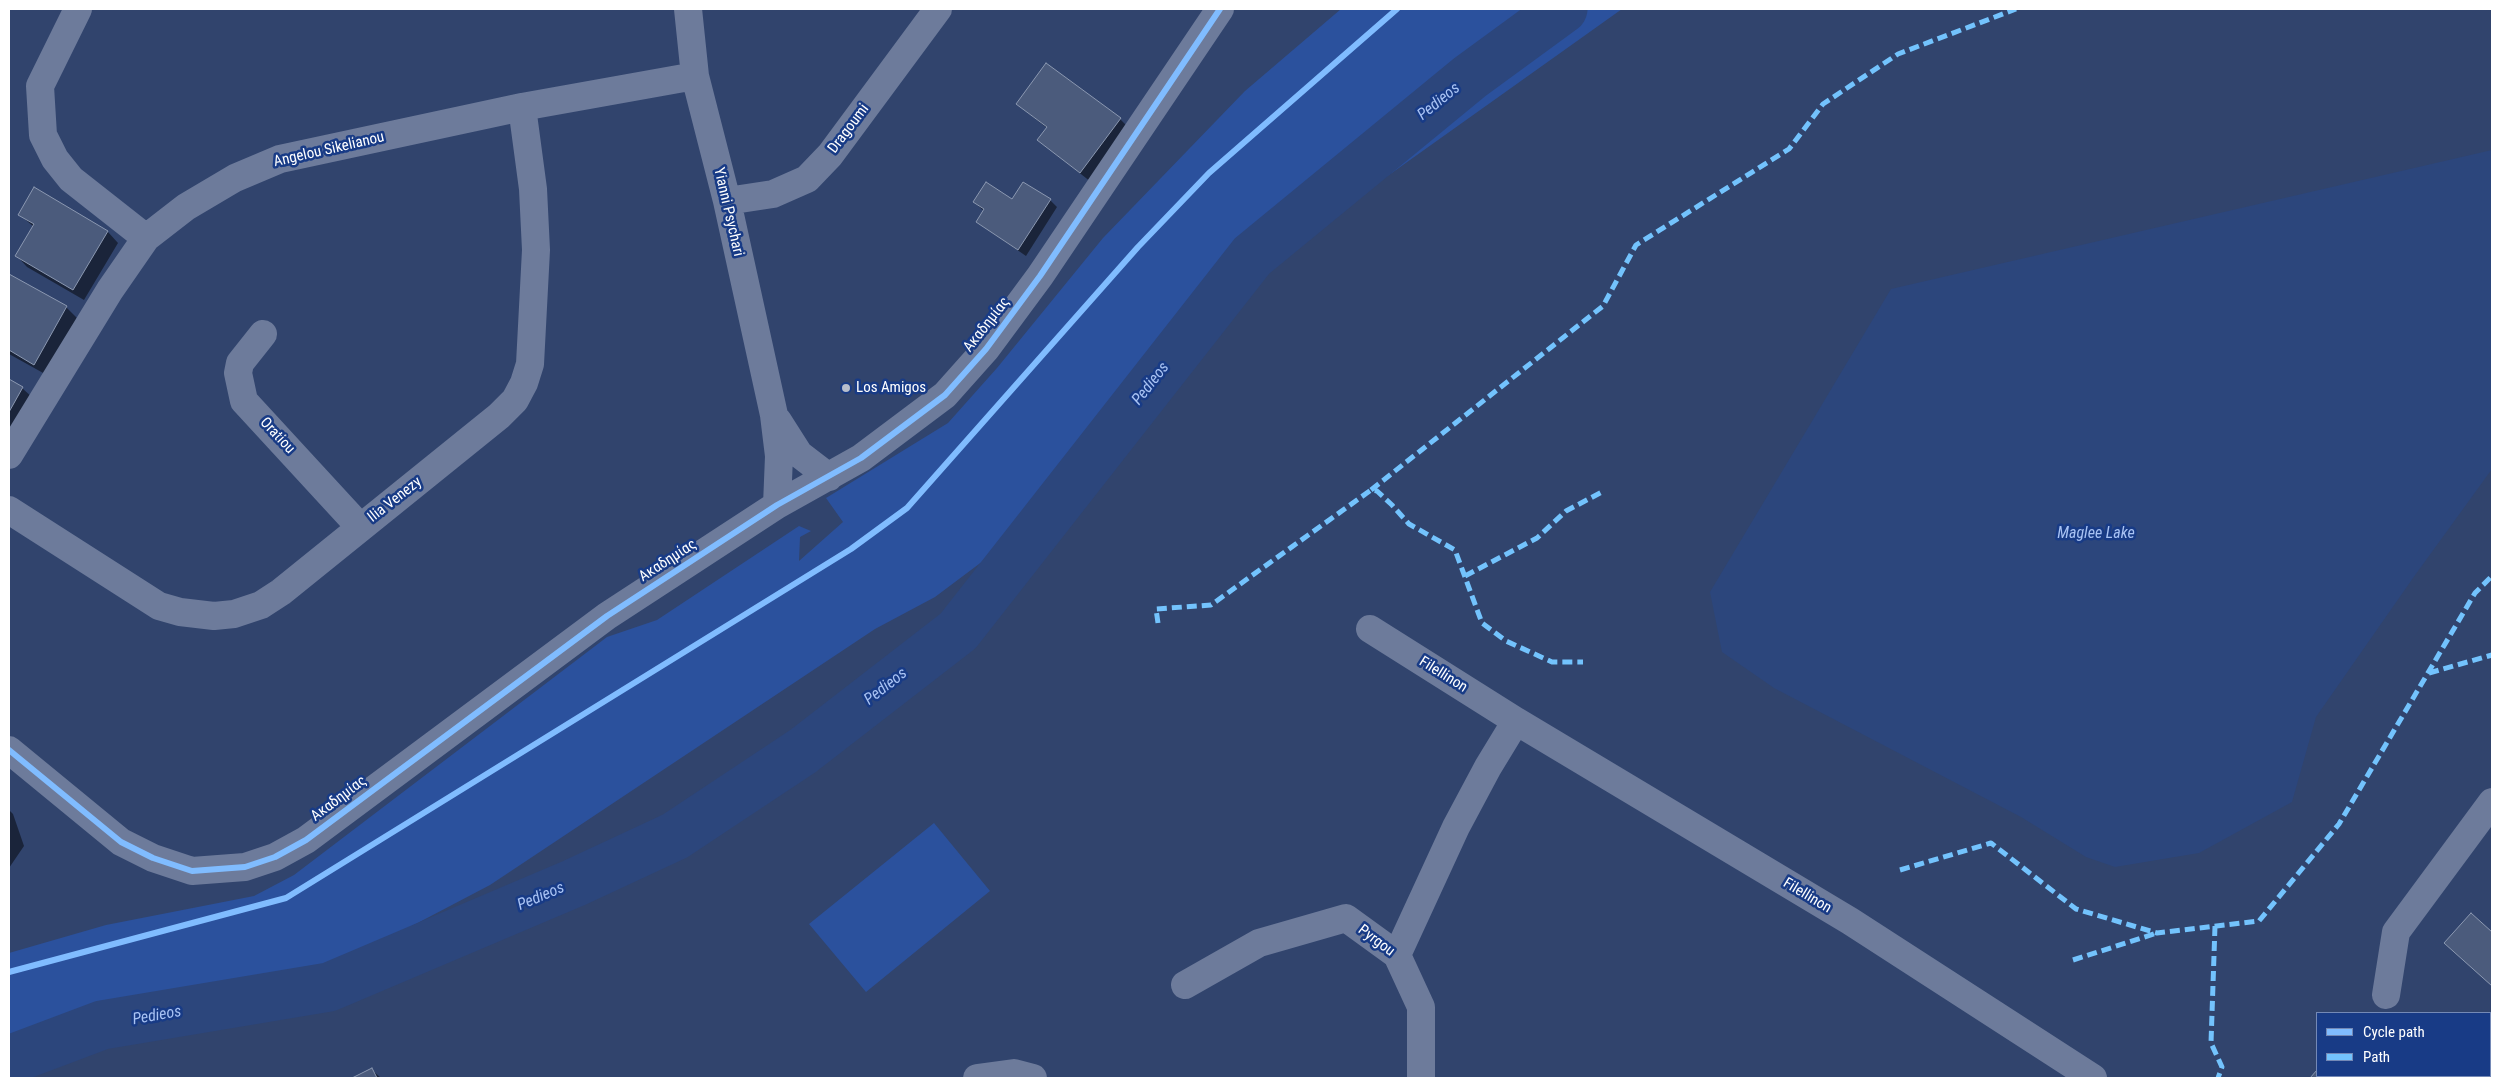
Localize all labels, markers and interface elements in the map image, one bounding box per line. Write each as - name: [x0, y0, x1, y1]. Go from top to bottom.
- water label: Pedieos: [1414, 79, 1464, 125]
- street label: Dragoumi: [825, 101, 873, 157]
- street label: Angelou Sikelianou: [272, 129, 386, 171]
- street label: Yianni Psychari: [709, 166, 747, 258]
- street label: Ακαδημίας: [960, 294, 1014, 356]
- water label: Pedieos: [1128, 359, 1174, 409]
- place label: Los Amigos: [856, 379, 926, 397]
- marker: Los Amigos: [840, 382, 852, 394]
- street label: Oratiou: [256, 414, 298, 458]
- street label: Ilia Venezy: [364, 473, 426, 527]
- water label: Maglee Lake: [2057, 524, 2135, 544]
- street label: Ακαδημίας: [636, 536, 700, 586]
- street label: Filellinon: [1416, 653, 1470, 697]
- water label: Pedieos: [861, 664, 911, 710]
- street label: Ακαδημίας: [308, 772, 370, 826]
- street label: Filellinon: [1779, 875, 1835, 917]
- water label: Pedieos: [515, 879, 567, 915]
- street label: Pyrgou: [1354, 921, 1398, 961]
- water label: Pedieos: [131, 1002, 183, 1030]
- legend: [2316, 1012, 2491, 1077]
- text: Cycle path: [2363, 1023, 2425, 1041]
- text: Path: [2363, 1048, 2390, 1066]

